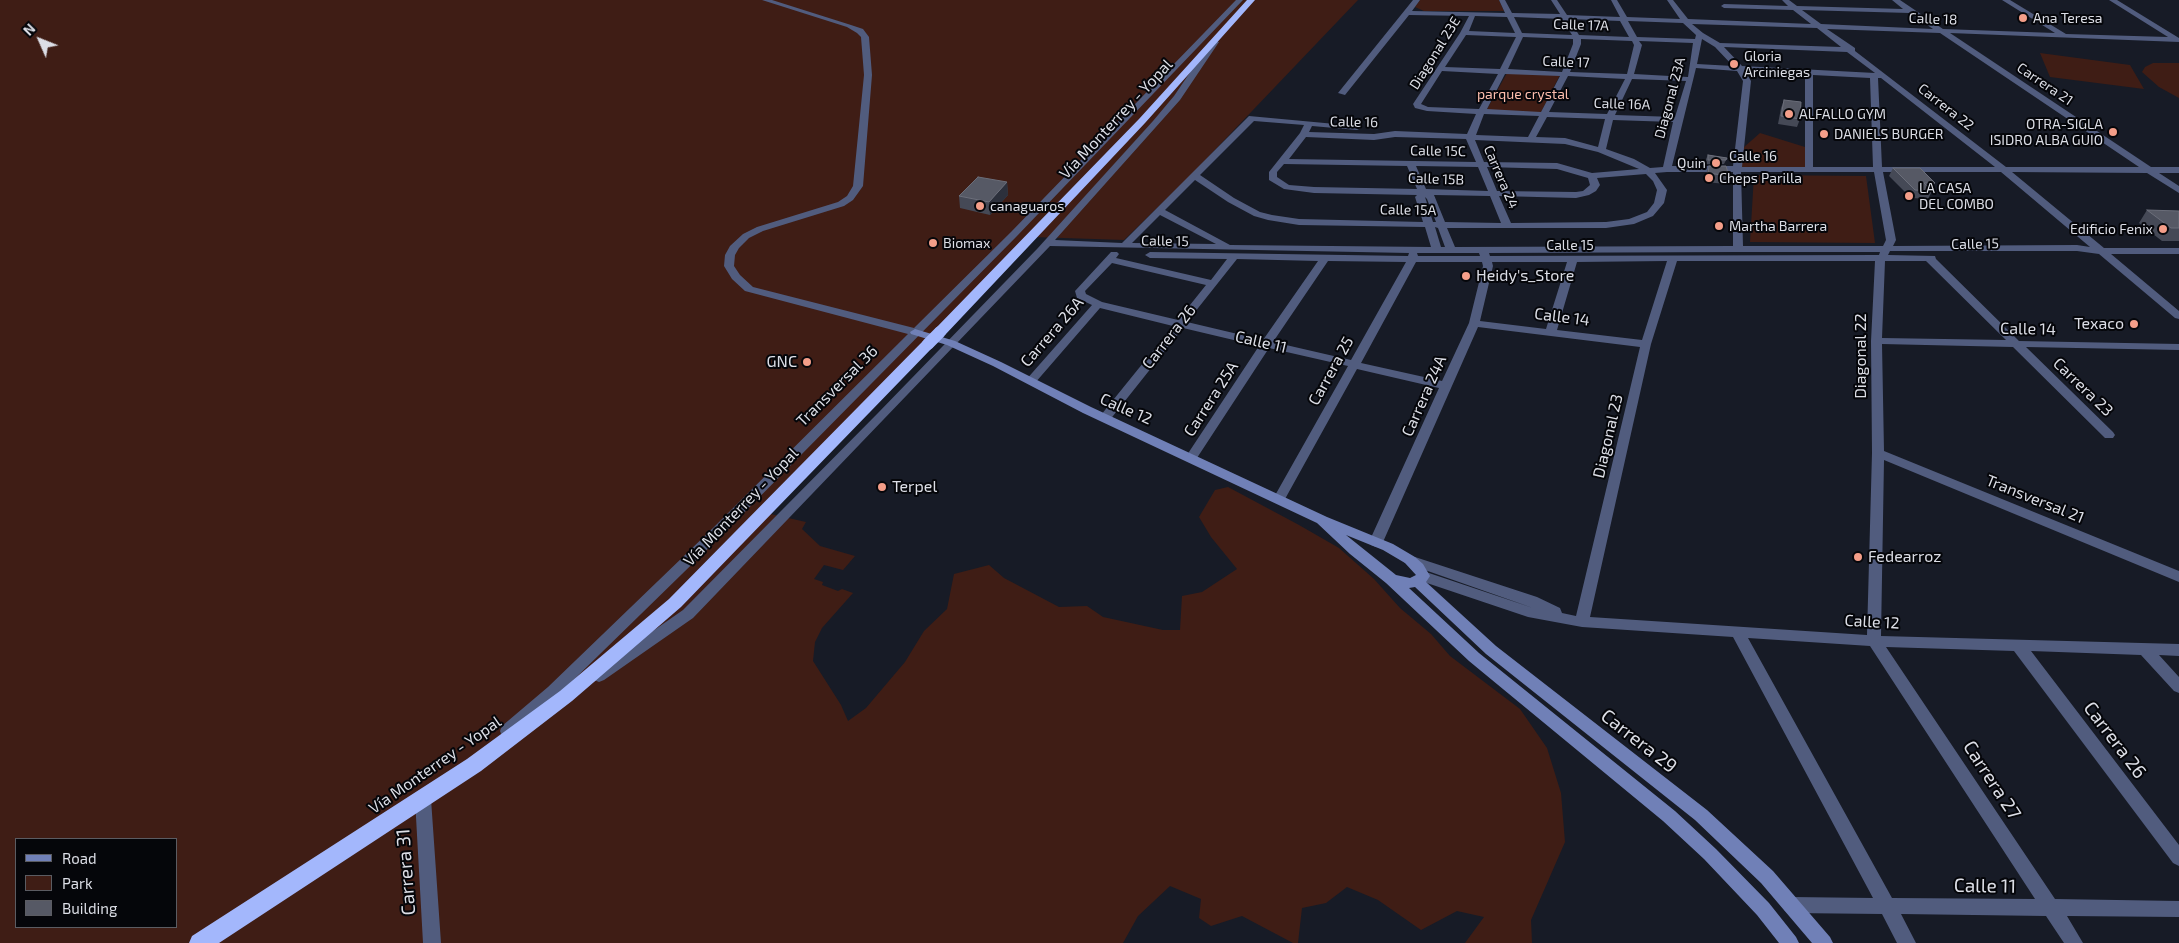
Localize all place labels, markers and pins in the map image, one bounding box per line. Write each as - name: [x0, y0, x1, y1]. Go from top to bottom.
- place label: Ana Teresa: [2033, 10, 2102, 26]
- marker: Ana Teresa: [2017, 12, 2029, 24]
- place label: Gloria Arciniegas: [1744, 48, 1810, 80]
- marker: Gloria Arciniegas: [1728, 58, 1740, 70]
- place label: ALFALLO GYM: [1799, 106, 1886, 122]
- marker: ALFALLO GYM: [1783, 108, 1795, 120]
- place label: OTRA-SIGLA ISIDRO ALBA GUIO: [1990, 116, 2103, 148]
- place label: DANIELS BURGER: [1834, 126, 1943, 142]
- marker: OTRA-SIGLA ISIDRO ALBA GUIO: [2107, 126, 2119, 138]
- marker: DANIELS BURGER: [1818, 128, 1830, 140]
- place label: Quin: [1677, 155, 1706, 171]
- marker: Quin: [1710, 157, 1722, 169]
- place label: Cheps Parilla: [1719, 170, 1802, 186]
- marker: Cheps Parilla: [1703, 172, 1715, 184]
- place label: LA CASA DEL COMBO: [1919, 180, 1994, 212]
- marker: LA CASA DEL COMBO: [1903, 190, 1915, 202]
- place label: canaguaros: [990, 198, 1064, 214]
- marker: canaguaros: [974, 200, 986, 212]
- place label: Martha Barrera: [1729, 218, 1827, 234]
- marker: Martha Barrera: [1713, 220, 1725, 232]
- place label: Edificio Fenix: [2070, 221, 2153, 237]
- marker: Edificio Fenix: [2157, 223, 2169, 235]
- place label: Biomax: [943, 235, 990, 251]
- marker: Biomax: [927, 237, 939, 249]
- place label: Heidy's_Store: [1476, 266, 1574, 286]
- marker: Heidy's_Store: [1460, 270, 1472, 282]
- place label: Texaco: [2074, 314, 2124, 334]
- marker: Texaco: [2128, 318, 2140, 330]
- place label: GNC: [767, 352, 797, 372]
- marker: GNC: [801, 356, 813, 368]
- place label: Terpel: [892, 477, 937, 497]
- marker: Terpel: [876, 481, 888, 493]
- place label: Fedearroz: [1868, 547, 1941, 567]
- marker: Fedearroz: [1852, 551, 1864, 563]

